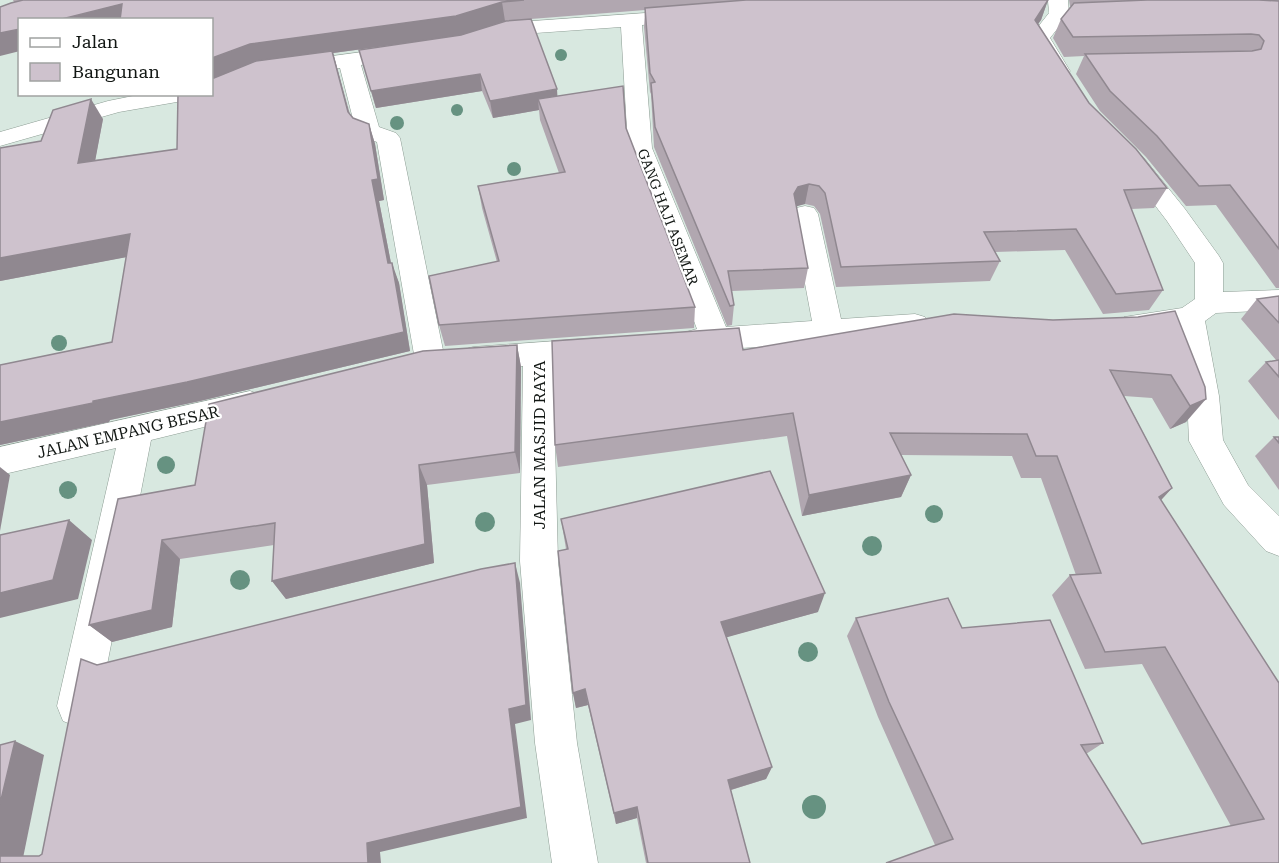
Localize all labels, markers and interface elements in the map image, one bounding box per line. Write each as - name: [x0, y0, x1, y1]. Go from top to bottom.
- legend: [18, 18, 213, 96]
- text: Jalan: [72, 31, 119, 52]
- text: Bangunan: [72, 61, 160, 82]
- street label: GANG HAJI ASEMAR: [634, 146, 702, 288]
- street label: JALAN MASJID RAYA: [530, 360, 549, 529]
- street label: JALAN EMPANG BESAR: [35, 402, 221, 462]

